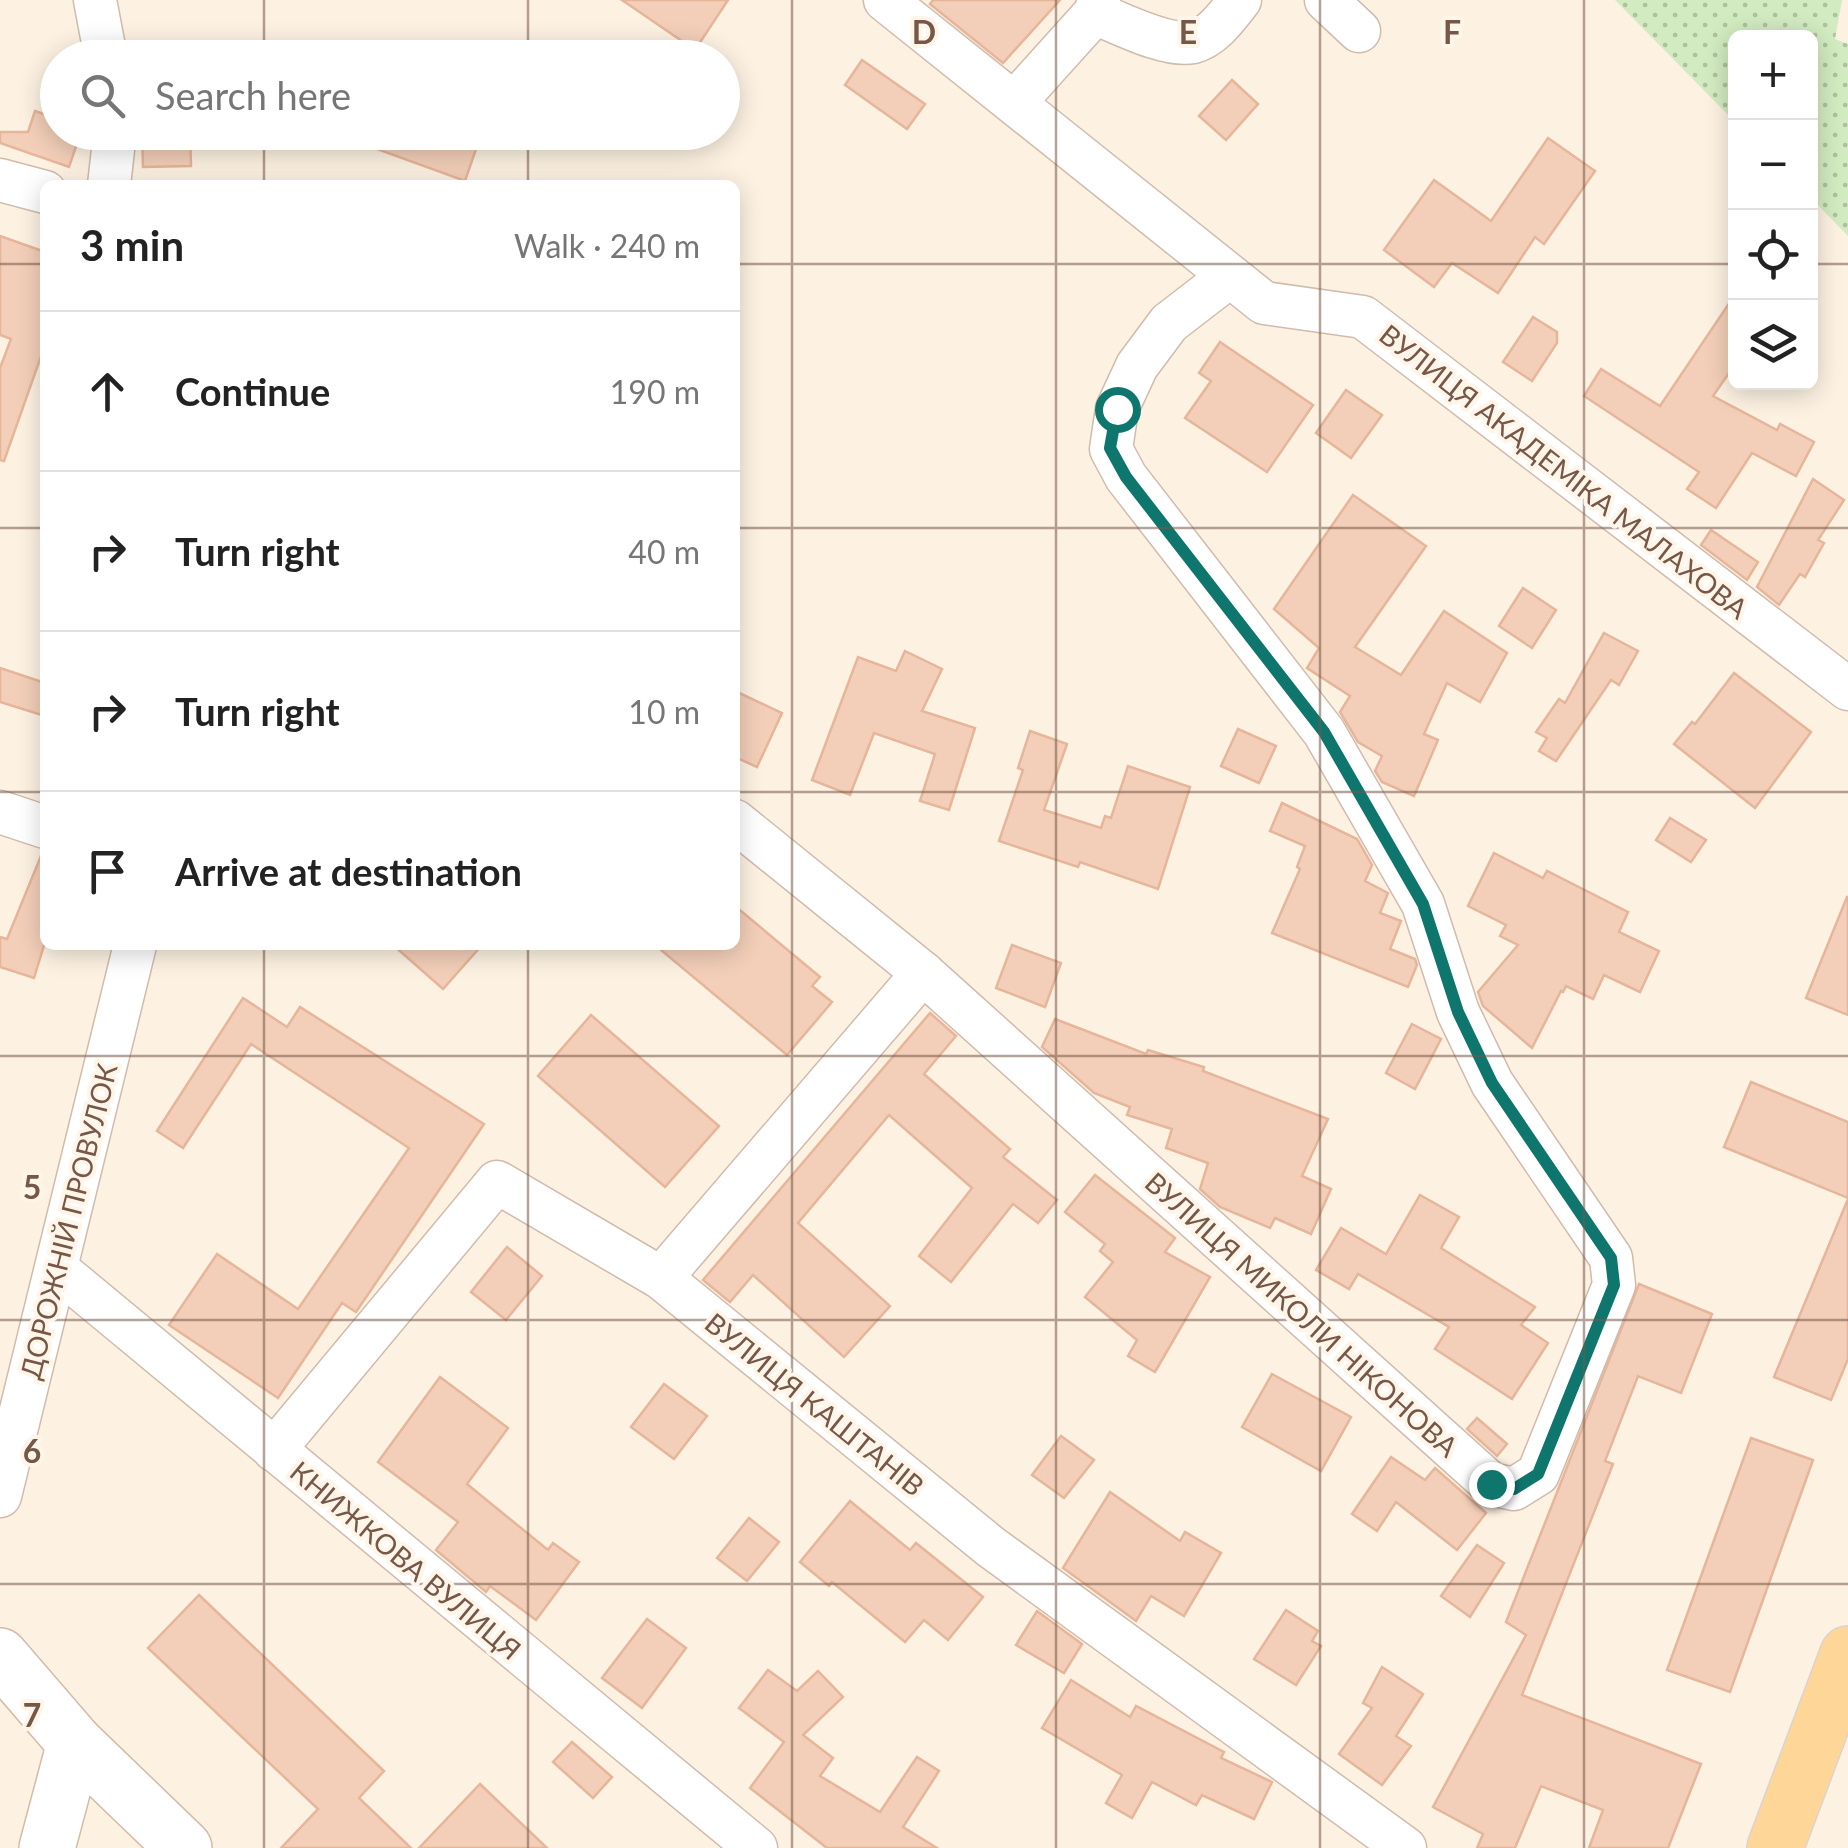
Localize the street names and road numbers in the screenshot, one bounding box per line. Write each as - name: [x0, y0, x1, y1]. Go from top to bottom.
- street label: ВУЛИЦЯ АКАДЕМІКА МАЛАХОВА: [1373, 317, 1755, 625]
- street label: ДОРОЖНІЙ ПРОВУЛОК: [12, 1059, 124, 1382]
- street label: ВУЛИЦЯ МИКОЛИ НІКОНОВА: [1139, 1165, 1465, 1463]
- street label: ВУЛИЦЯ КАШТАНІВ: [699, 1305, 931, 1503]
- street label: КНИЖКОВА ВУЛИЦЯ: [284, 1454, 528, 1666]

